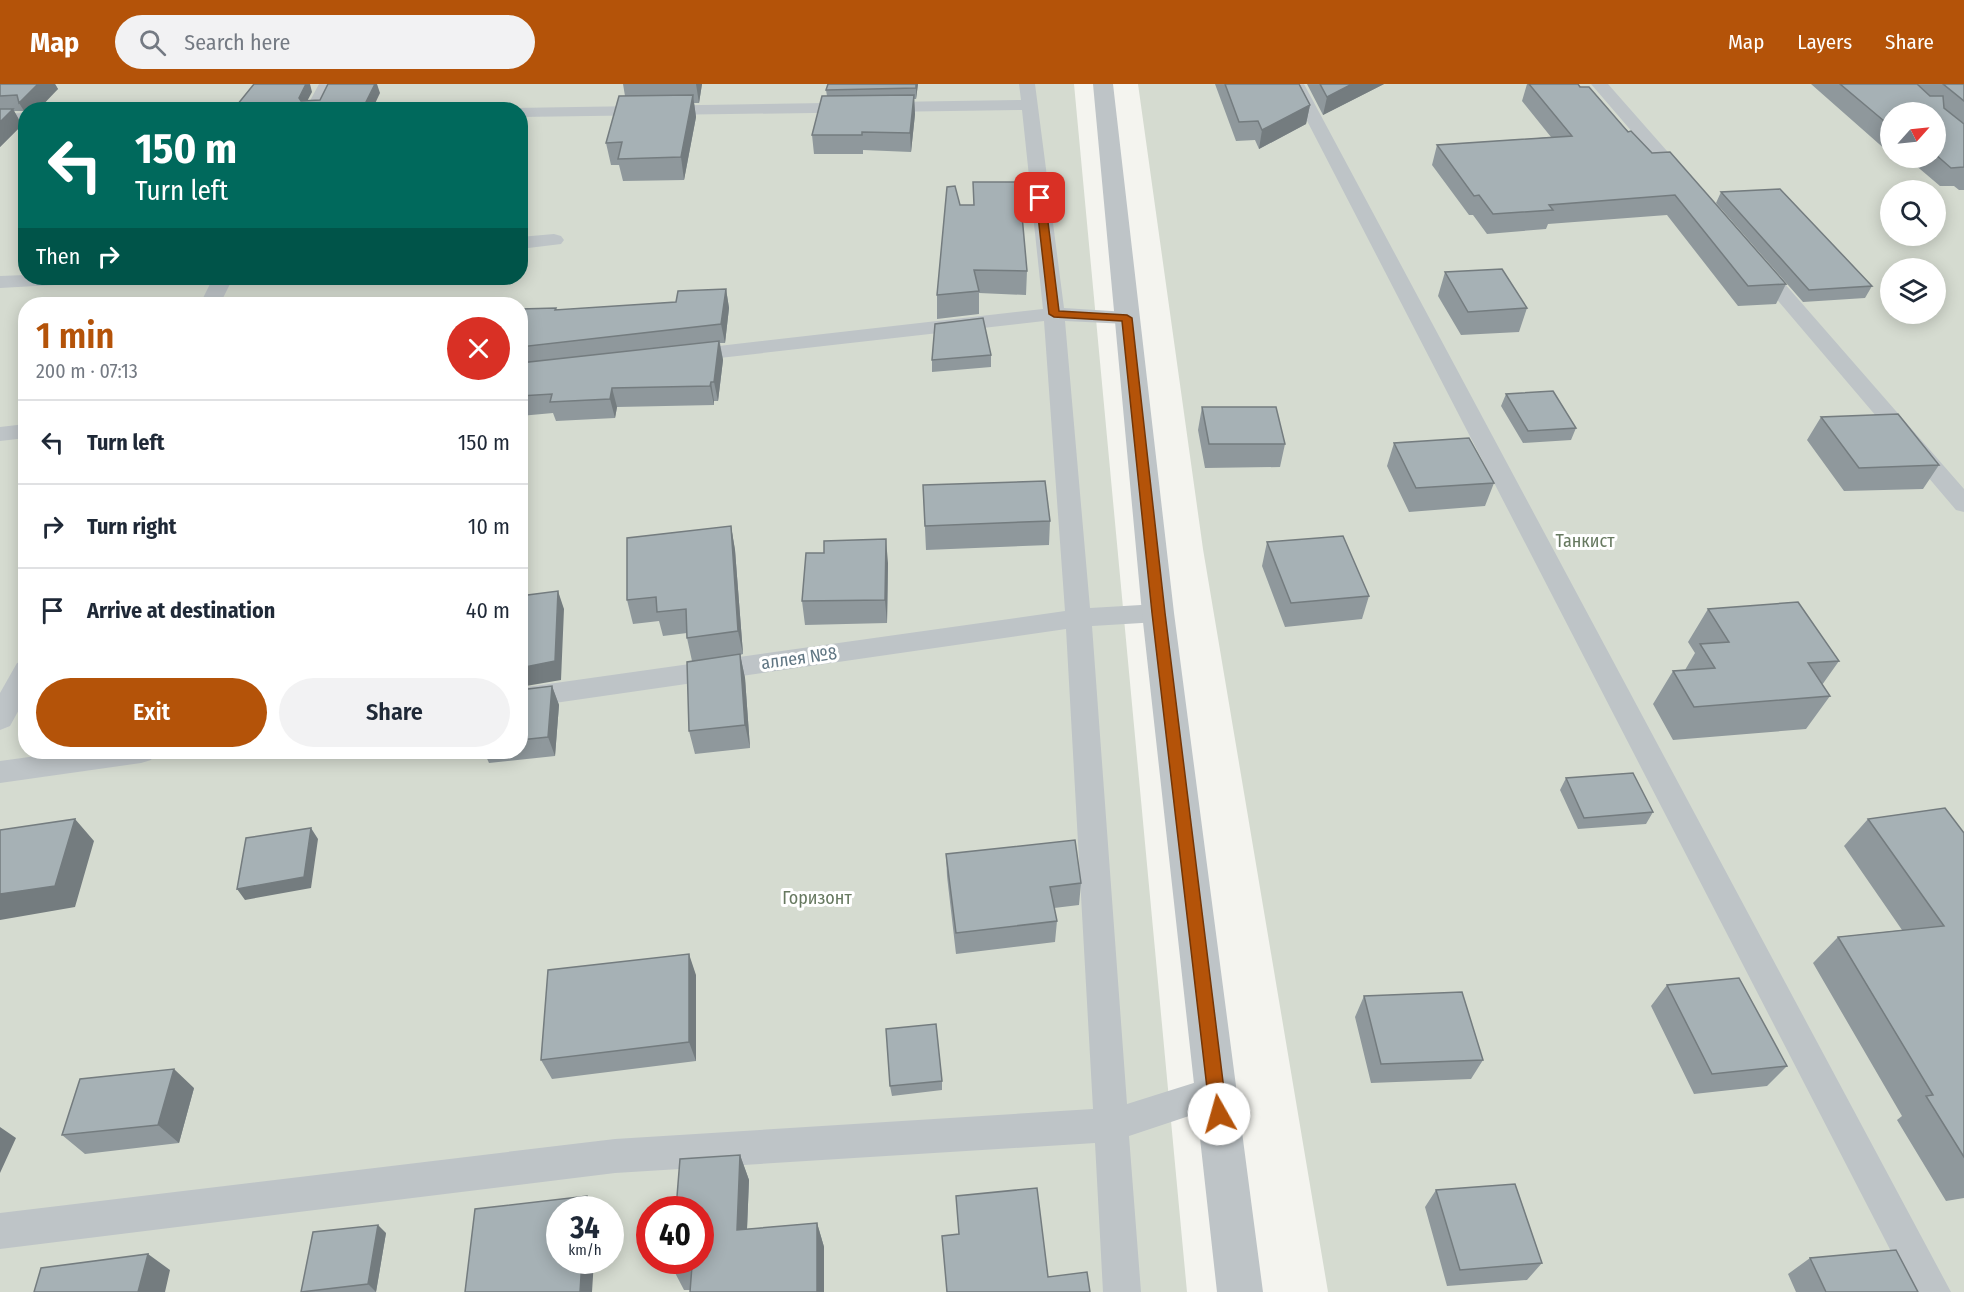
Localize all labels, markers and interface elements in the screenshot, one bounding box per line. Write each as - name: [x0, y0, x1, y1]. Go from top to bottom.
- search box: [115, 15, 535, 69]
- text: Map: [30, 26, 79, 59]
- icon: search: [136, 26, 169, 59]
- text: Search here: [184, 29, 290, 56]
- text: Map: [1728, 29, 1764, 55]
- text: Layers: [1797, 29, 1852, 55]
- text: Share: [1885, 29, 1934, 55]
- north arrow: [1880, 102, 1946, 168]
- map controls: [1880, 102, 1946, 324]
- text: 150 m: [135, 124, 237, 174]
- icon: left: [36, 126, 114, 204]
- pin: [1014, 172, 1065, 223]
- text: Turn left: [135, 175, 228, 207]
- button: search: [1880, 180, 1946, 246]
- icon: arrive: [1023, 181, 1056, 214]
- icon: right: [92, 240, 125, 273]
- text: Then: [36, 243, 80, 270]
- button: layers: [1880, 258, 1946, 324]
- text: 1 min: [36, 314, 114, 358]
- button: close: [447, 317, 510, 380]
- text: 200 m · 07:13: [36, 359, 138, 383]
- icon: left: [36, 426, 69, 459]
- text: Turn left: [87, 429, 165, 456]
- text: 150 m: [458, 429, 510, 456]
- icon: right: [36, 510, 69, 543]
- text: Turn right: [87, 513, 176, 540]
- text: 10 m: [468, 513, 510, 540]
- park label: Танкист: [1556, 530, 1615, 552]
- icon: arrive: [36, 594, 69, 627]
- text: Arrive at destination: [87, 597, 275, 624]
- text: 40 m: [466, 597, 510, 624]
- street label: аллея №8: [760, 642, 838, 674]
- button: Exit: [36, 678, 267, 747]
- button: Share: [279, 678, 510, 747]
- park label: Горизонт: [782, 887, 852, 909]
- position arrow: [1187, 1082, 1251, 1146]
- speed limit sign: 40: [636, 1196, 714, 1274]
- text: 34: [570, 1210, 600, 1246]
- text: km/h: [568, 1241, 602, 1259]

